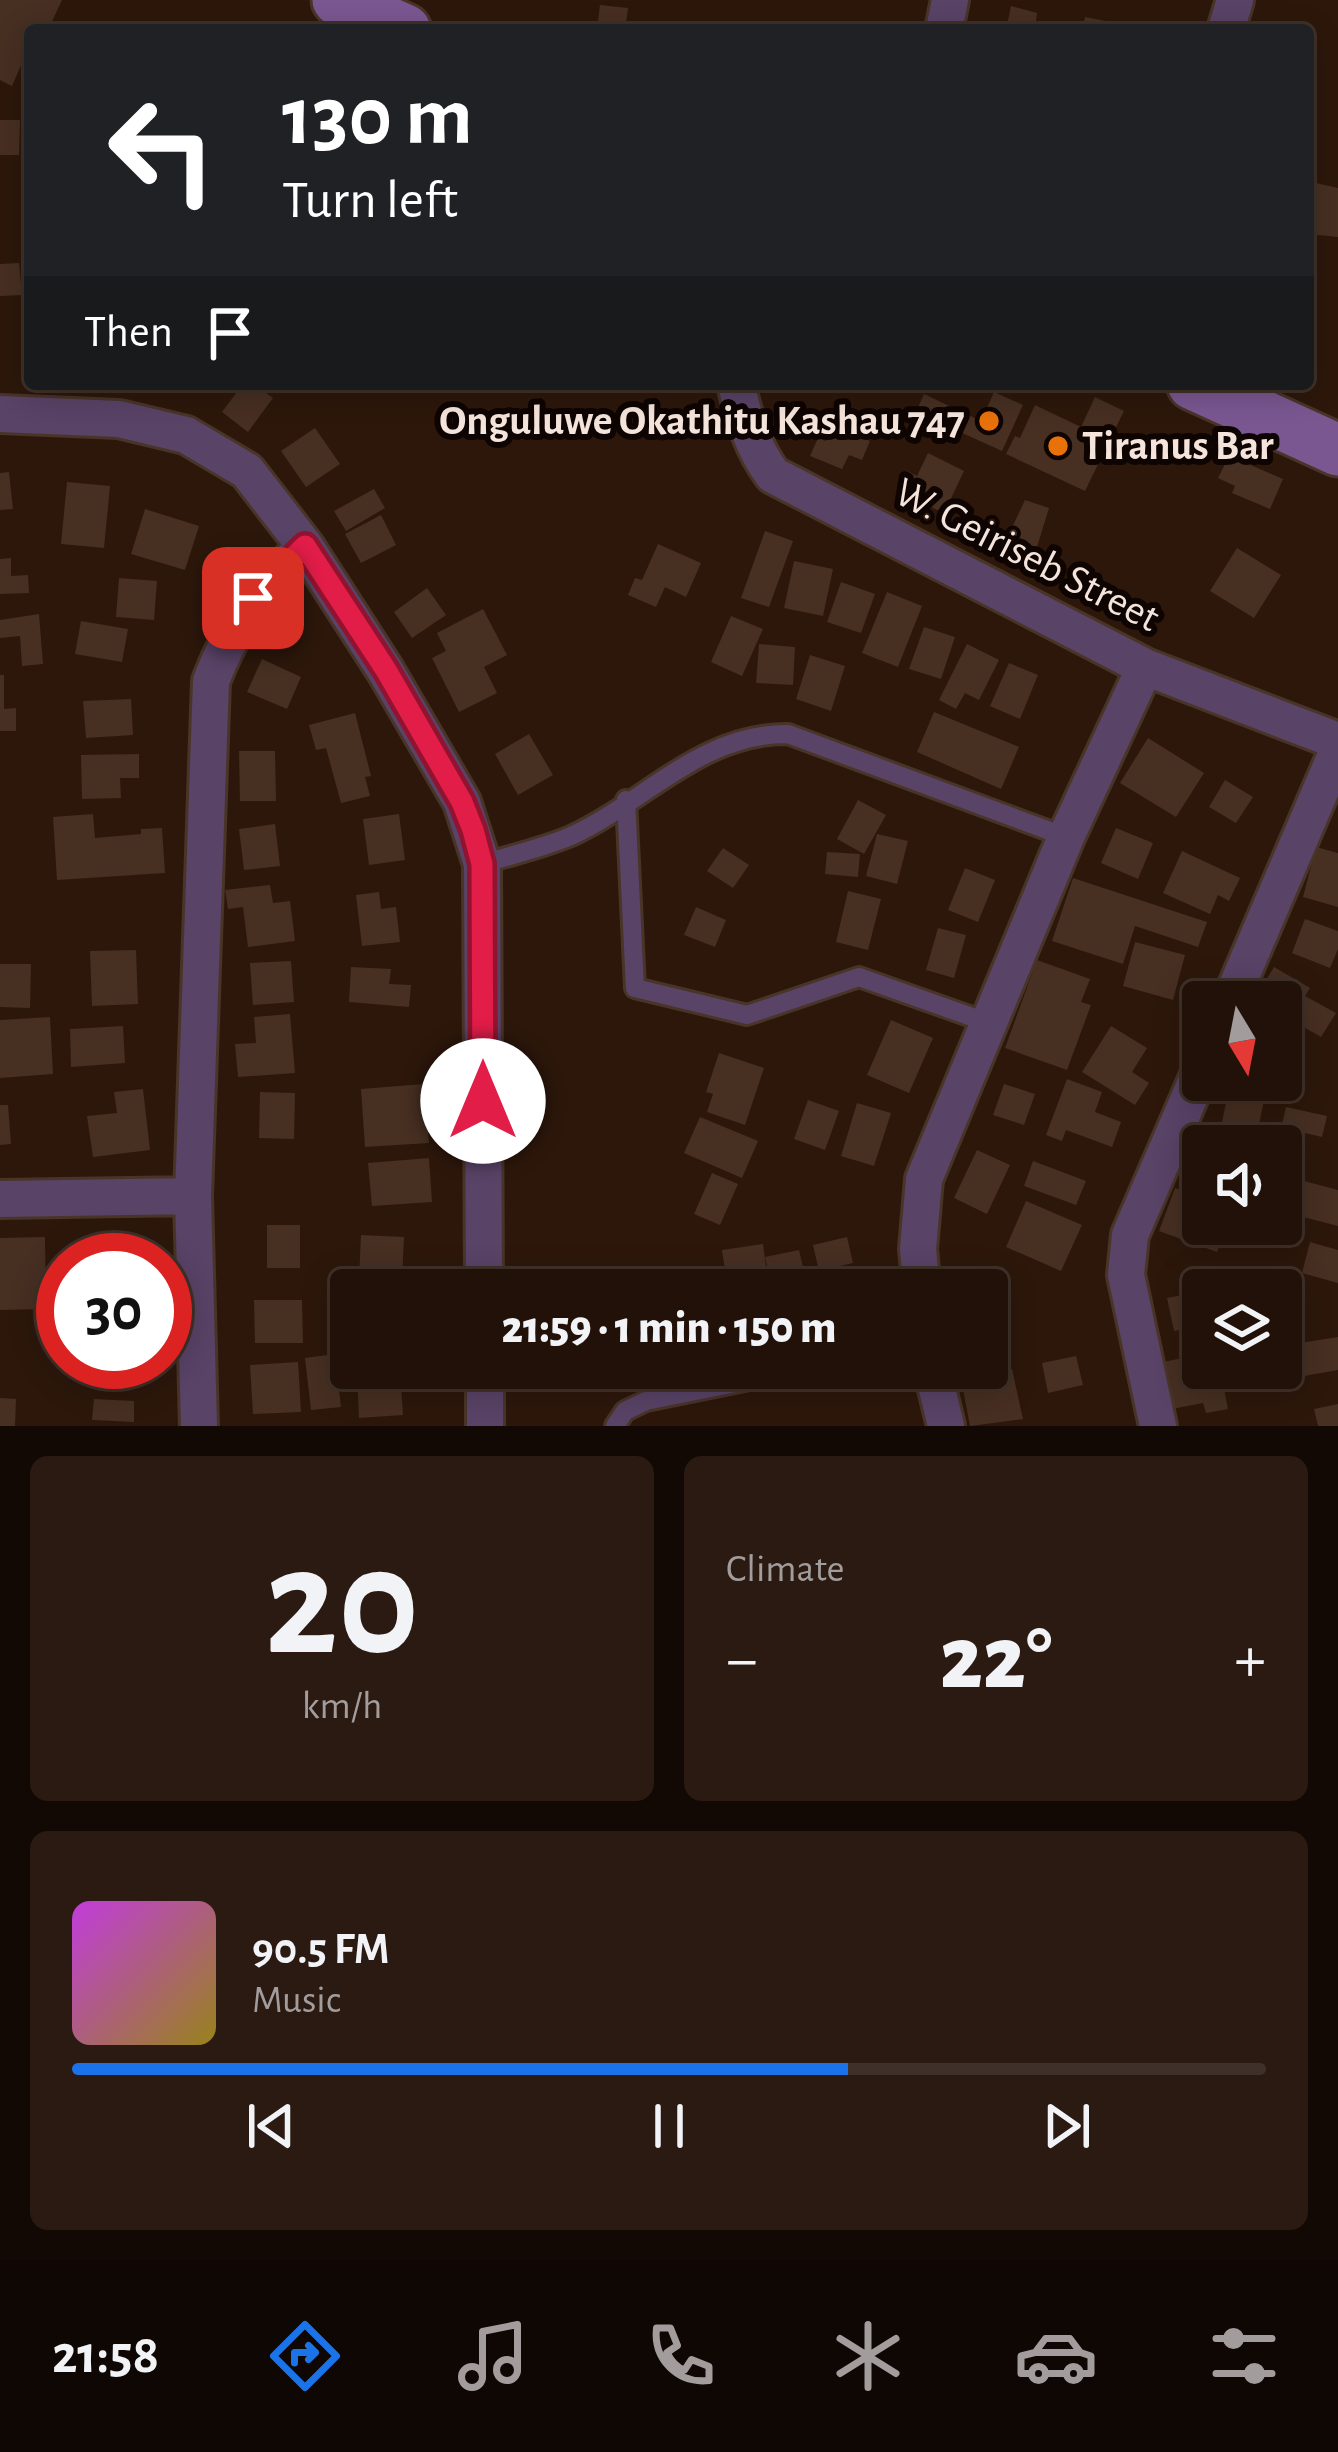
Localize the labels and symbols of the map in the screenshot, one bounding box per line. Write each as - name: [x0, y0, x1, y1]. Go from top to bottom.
- place label: Onguluwe Okathitu Kashau 747: [439, 400, 965, 442]
- marker: Onguluwe Okathitu Kashau 747: [976, 408, 1002, 434]
- place label: Tiranus Bar: [1082, 425, 1274, 467]
- marker: Tiranus Bar: [1045, 433, 1071, 459]
- street label: W. Geiriseb Street: [888, 470, 1166, 640]
- pin: [202, 547, 304, 649]
- north arrow: [1182, 981, 1302, 1101]
- position arrow: [420, 1038, 546, 1164]
- speed limit sign: 30: [36, 1233, 192, 1389]

